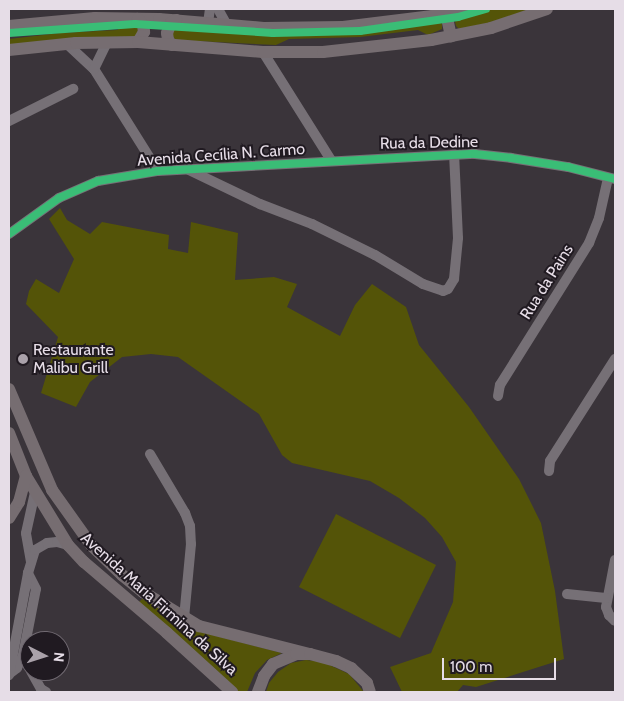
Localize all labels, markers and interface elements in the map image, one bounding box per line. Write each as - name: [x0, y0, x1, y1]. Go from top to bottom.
- street label: Rua da Dedine: [380, 133, 478, 153]
- street label: Avenida Cecília N. Carmo: [136, 140, 306, 170]
- street label: Rua da Pains: [516, 241, 578, 323]
- place label: Restaurante Malibu Grill: [33, 340, 114, 378]
- marker: Restaurante Malibu Grill: [17, 353, 29, 365]
- street label: Avenida Maria Firmina da Silva: [77, 529, 241, 679]
- north arrow: [20, 631, 70, 681]
- scale bar: [444, 648, 558, 680]
- text: N: [50, 652, 68, 663]
- text: 100 m: [450, 658, 492, 676]

